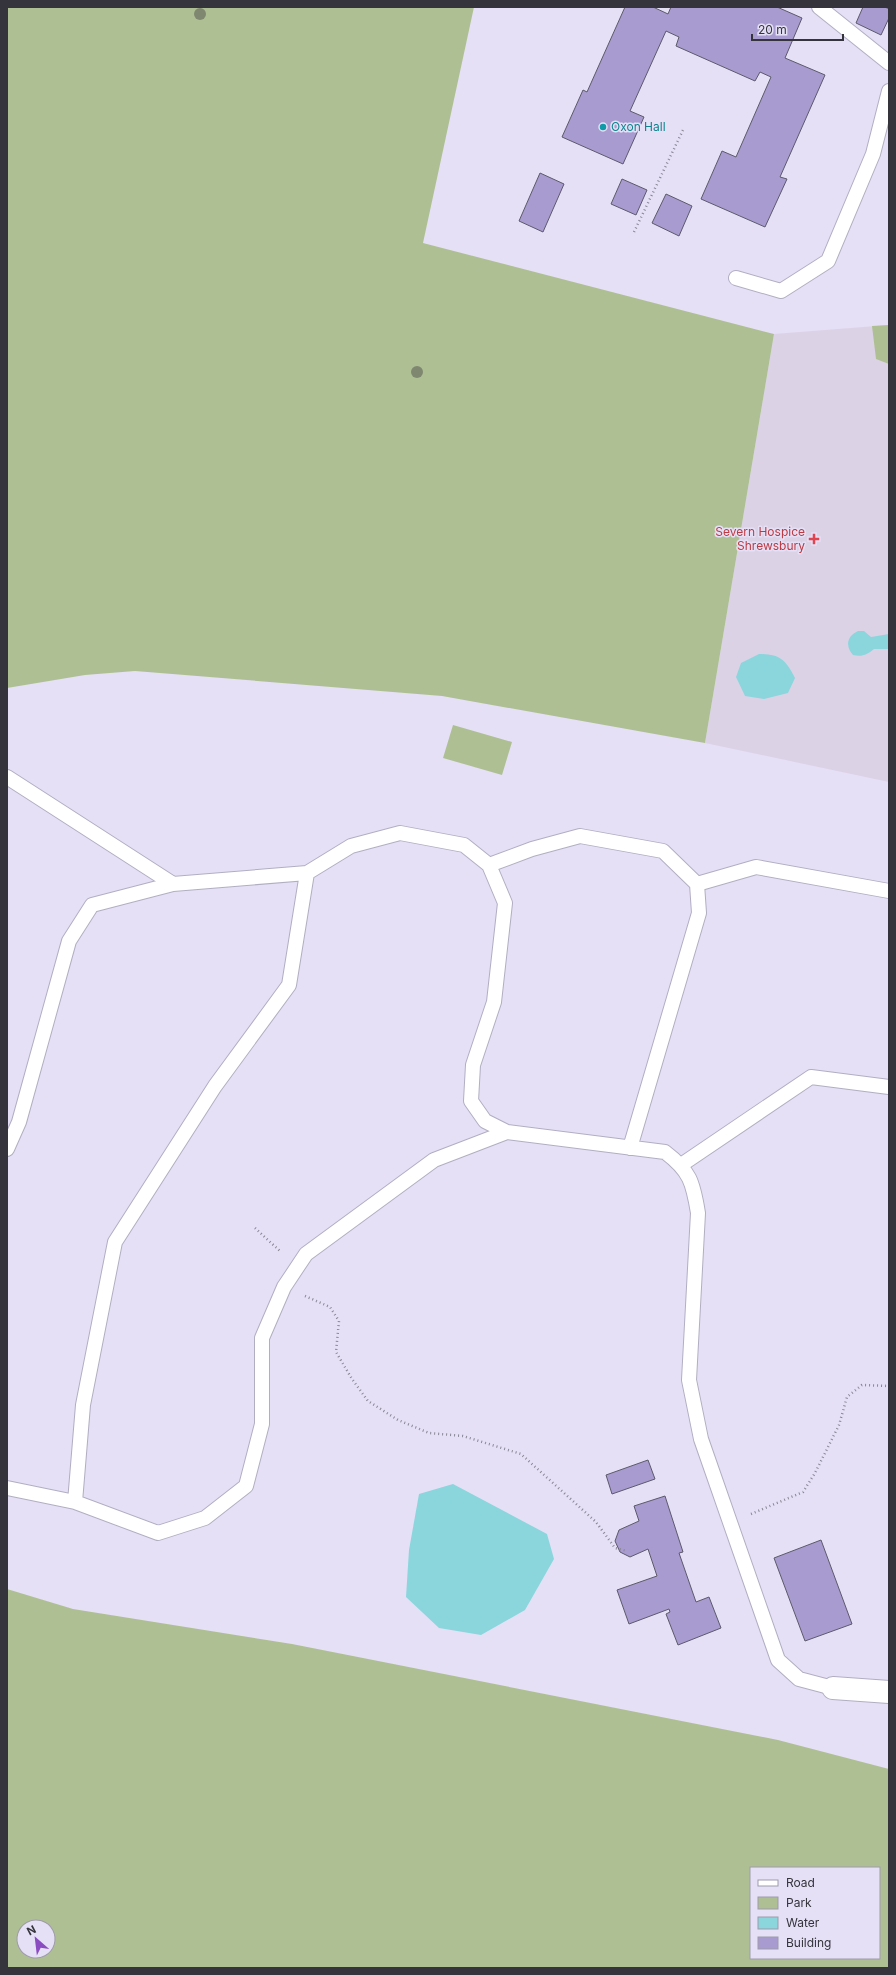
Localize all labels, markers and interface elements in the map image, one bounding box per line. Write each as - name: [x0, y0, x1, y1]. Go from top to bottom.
- scale bar: [752, 16, 843, 42]
- text: 20 m: [758, 22, 787, 37]
- place label: Oxon Hall: [611, 119, 666, 134]
- marker: Oxon Hall: [598, 122, 608, 132]
- place label: Severn Hospice Shrewsbury: [715, 524, 805, 553]
- marker: Severn Hospice Shrewsbury: [808, 533, 820, 545]
- legend: [750, 1867, 880, 1959]
- text: Road: [786, 1875, 815, 1890]
- text: Park: [786, 1895, 812, 1910]
- text: Water: [786, 1915, 820, 1930]
- north arrow: [16, 1919, 56, 1959]
- text: N: [24, 1922, 38, 1938]
- text: Building: [786, 1935, 831, 1950]

